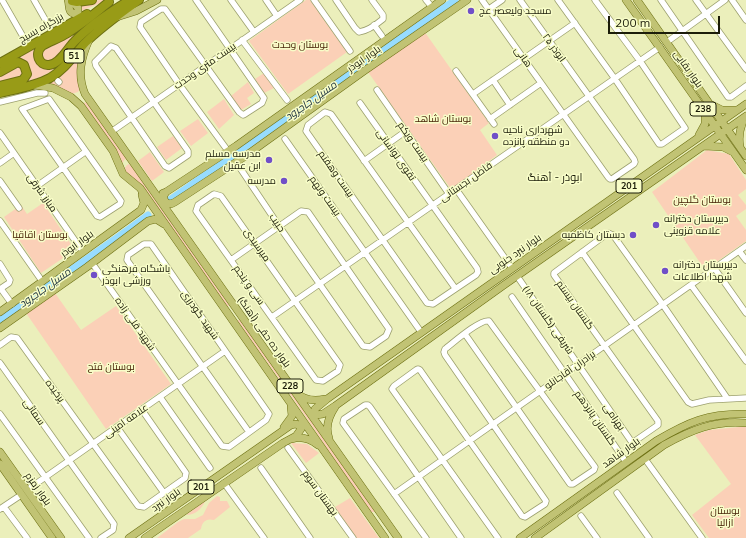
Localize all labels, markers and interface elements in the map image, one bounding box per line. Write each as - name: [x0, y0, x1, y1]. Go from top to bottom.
- place label: مسجد ولیعصر عج: [479, 5, 552, 17]
- marker: مسجد ولیعصر عج: [466, 6, 476, 16]
- scale bar: [610, 8, 722, 34]
- street label: بزرگراه بسیج: [16, 10, 66, 46]
- text: 200 m: [615, 15, 650, 30]
- street label: ابوذر ۲۵: [540, 32, 568, 64]
- park label: بوستان وحدت: [272, 39, 328, 51]
- street label: بیست متری وحدت: [172, 40, 238, 92]
- street label: بلوار ابوذر: [345, 43, 383, 75]
- street label: هانی: [512, 44, 534, 70]
- street label: بلوار بقایی: [671, 48, 705, 90]
- road number: 51: [64, 49, 84, 63]
- water label: مسیل جاجرود: [282, 78, 340, 124]
- road number: 238: [690, 102, 716, 116]
- park label: بوستان شاهد: [415, 113, 471, 125]
- street label: بیست ویکم: [395, 120, 431, 164]
- place label: شهرداری ناحیه دو منطقه پانزده: [503, 124, 569, 148]
- street label: تقوی لواسانی: [374, 127, 418, 183]
- marker: شهرداری ناحیه دو منطقه پانزده: [490, 131, 500, 141]
- place label: مدرسه مسلم ابن عقیل: [205, 148, 261, 172]
- street label: بیست وهفتم: [316, 148, 356, 200]
- marker: مدرسه مسلم ابن عقیل: [264, 155, 274, 165]
- street label: فاضل بجستانی: [437, 159, 495, 205]
- street label: مبارز شرقی: [24, 171, 60, 215]
- district label: ابوذر - آهنگ: [528, 171, 582, 185]
- street label: بیست ونهم: [307, 174, 343, 218]
- place label: مدرسه: [248, 175, 276, 187]
- marker: مدرسه: [279, 176, 289, 186]
- road number: 201: [616, 179, 642, 193]
- park label: بوستان گلچین: [673, 194, 731, 206]
- street label: حبیب: [267, 212, 287, 234]
- place label: دبیرستان دخترانه علامه قزوینی: [664, 213, 728, 236]
- marker: دبیرستان دخترانه علامه قزوینی: [651, 220, 661, 230]
- street label: میرسیدی: [241, 226, 273, 264]
- street label: بلوار ابوذر: [58, 228, 96, 260]
- park label: بوستان اقاقیا: [12, 229, 68, 241]
- place label: دبستان کاظمیه: [562, 229, 625, 241]
- marker: دبستان کاظمیه: [628, 230, 638, 240]
- street label: بلوار نبرد جنوبی: [486, 232, 544, 276]
- place label: دبیرستان دخترانه شهدا اطلاعات: [673, 259, 737, 282]
- place label: باشگاه فرهنگی ورزشی ابوذر: [102, 263, 170, 286]
- street label: سی و پنجم: [231, 263, 267, 307]
- water label: مسیل جاجرود: [16, 265, 74, 311]
- marker: دبیرستان دخترانه شهدا اطلاعات: [660, 266, 670, 276]
- marker: باشگاه فرهنگی ورزشی ابوذر: [89, 270, 99, 280]
- street label: گلستان بیستم: [554, 278, 596, 332]
- street label: شریفی (گلستان ۱۸): [520, 283, 576, 357]
- street label: شهید گودرزی: [179, 288, 221, 342]
- street label: بلوار ده حقی (آهنگ): [235, 294, 293, 370]
- street label: شهید قلی زاده: [112, 295, 158, 353]
- street label: برادران آقاجانلو: [542, 348, 598, 392]
- park label: بوستان فتح: [87, 361, 135, 373]
- street label: پرخیده: [43, 377, 67, 405]
- road number: 228: [277, 379, 303, 393]
- street label: گلستان پانزدهم: [572, 388, 618, 448]
- street label: سمائی: [21, 396, 47, 428]
- street label: علامه امینی: [102, 401, 150, 441]
- street label: بهرامی: [601, 401, 627, 433]
- street label: بلوار شاهد: [600, 435, 642, 471]
- street label: بهستان سوم: [299, 468, 341, 518]
- street label: بلوار زمزم: [22, 470, 54, 508]
- road number: 201: [188, 480, 214, 494]
- street label: بلوار نبرد: [149, 486, 183, 514]
- park label: بوستان آزالیا: [710, 505, 740, 528]

